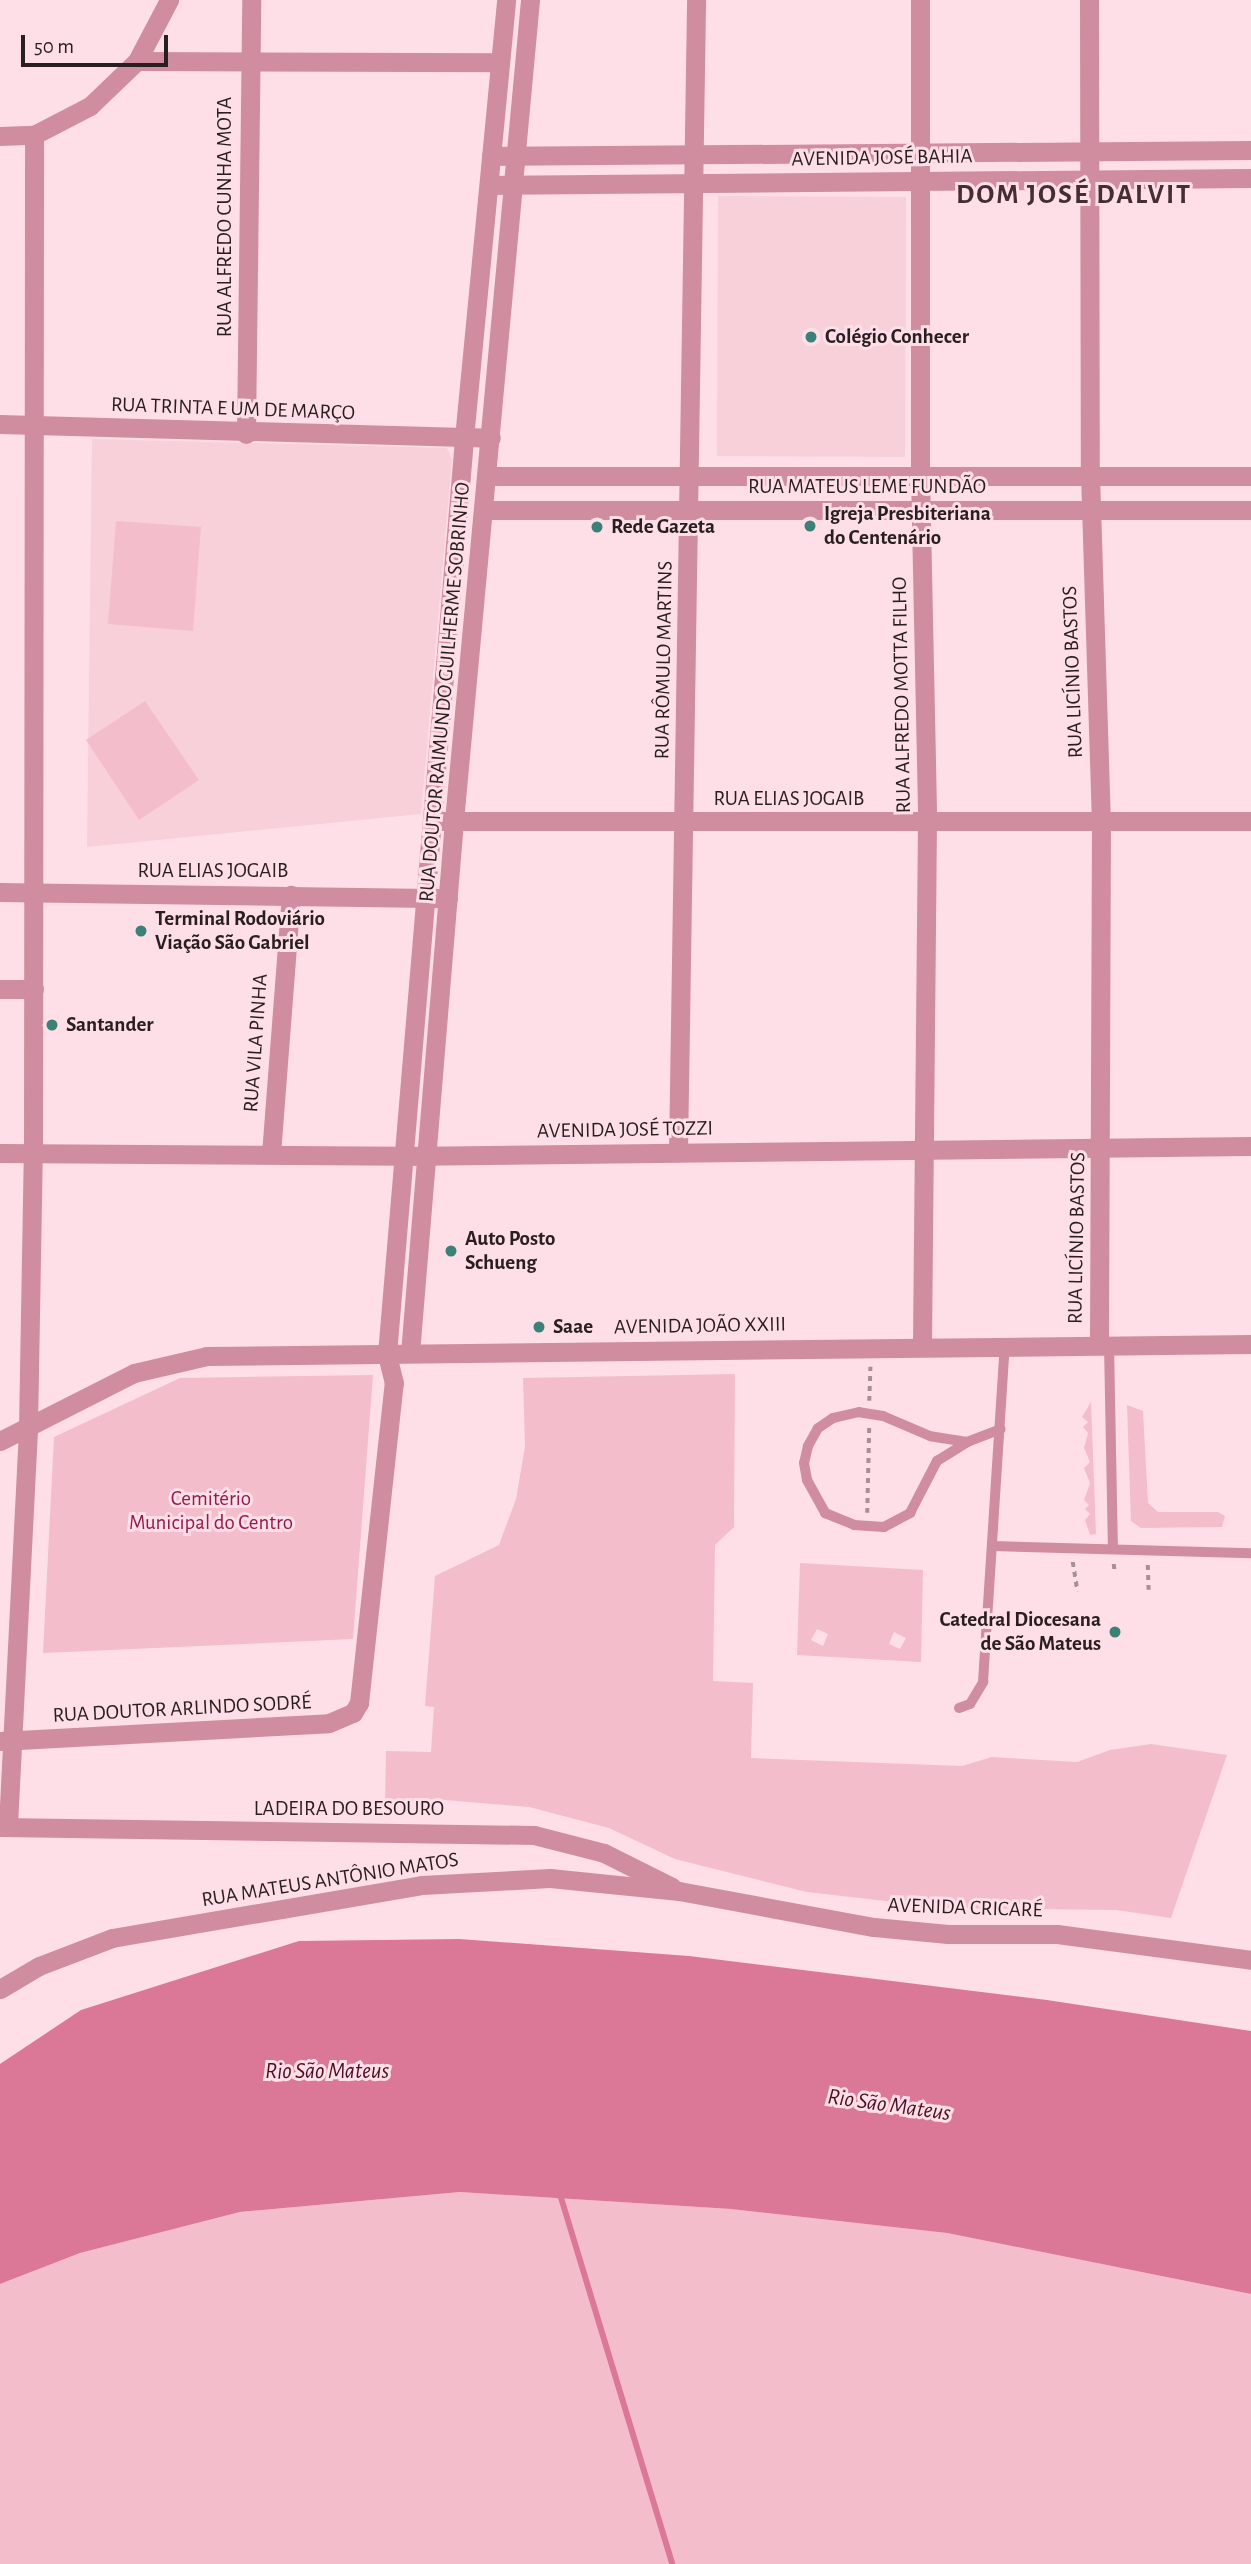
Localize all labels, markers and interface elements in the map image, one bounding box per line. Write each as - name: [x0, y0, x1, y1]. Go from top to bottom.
- scale bar: [24, 21, 172, 65]
- text: 50 m: [34, 36, 74, 57]
- street label: RUA ALFREDO CUNHA MOTA: [212, 97, 238, 337]
- street label: AVENIDA JOSÉ BAHIA: [791, 144, 973, 172]
- district label: DOM JOSÉ DALVIT: [958, 178, 1190, 212]
- place label: Colégio Conhecer: [825, 324, 969, 350]
- marker: Colégio Conhecer: [803, 329, 819, 345]
- street label: RUA TRINTA E UM DE MARÇO: [110, 392, 356, 426]
- street label: RUA MATEUS LEME FUNDÃO: [748, 474, 986, 500]
- street label: RUA DOUTOR RAIMUNDO GUILHERME SOBRINHO: [414, 481, 476, 903]
- place label: Igreja Presbiteriana do Centenário: [824, 501, 991, 551]
- place label: Rede Gazeta: [611, 514, 715, 540]
- marker: Igreja Presbiteriana do Centenário: [802, 518, 818, 534]
- marker: Rede Gazeta: [589, 519, 605, 535]
- street label: RUA RÔMULO MARTINS: [650, 560, 678, 760]
- street label: RUA ALFREDO MOTTA FILHO: [887, 576, 917, 814]
- street label: RUA LICÍNIO BASTOS: [1057, 585, 1089, 759]
- street label: RUA ELIAS JOGAIB: [714, 786, 864, 812]
- street label: RUA ELIAS JOGAIB: [138, 858, 288, 884]
- place label: Terminal Rodoviário Viação São Gabriel: [155, 906, 325, 956]
- marker: Terminal Rodoviário Viação São Gabriel: [133, 923, 149, 939]
- street label: RUA VILA PINHA: [239, 973, 273, 1113]
- place label: Santander: [66, 1012, 154, 1038]
- marker: Santander: [44, 1017, 60, 1033]
- street label: AVENIDA JOSÉ TOZZI: [537, 1116, 713, 1144]
- street label: RUA LICÍNIO BASTOS: [1063, 1152, 1091, 1324]
- place label: Auto Posto Schueng: [465, 1226, 555, 1276]
- marker: Auto Posto Schueng: [443, 1243, 459, 1259]
- street label: AVENIDA JOÃO XXIII: [614, 1312, 786, 1340]
- place label: Saae: [553, 1314, 593, 1340]
- marker: Saae: [531, 1319, 547, 1335]
- park label: Cemitério Municipal do Centro: [129, 1486, 293, 1536]
- place label: Catedral Diocesana de São Mateus: [939, 1607, 1101, 1657]
- marker: Catedral Diocesana de São Mateus: [1107, 1624, 1123, 1640]
- street label: RUA DOUTOR ARLINDO SODRÉ: [52, 1690, 312, 1728]
- street label: LADEIRA DO BESOURO: [254, 1796, 444, 1822]
- street label: RUA MATEUS ANTÔNIO MATOS: [200, 1847, 460, 1913]
- street label: AVENIDA CRICARÉ: [887, 1893, 1043, 1923]
- water label: Rio São Mateus: [265, 2058, 389, 2086]
- water label: Rio São Mateus: [826, 2084, 952, 2128]

